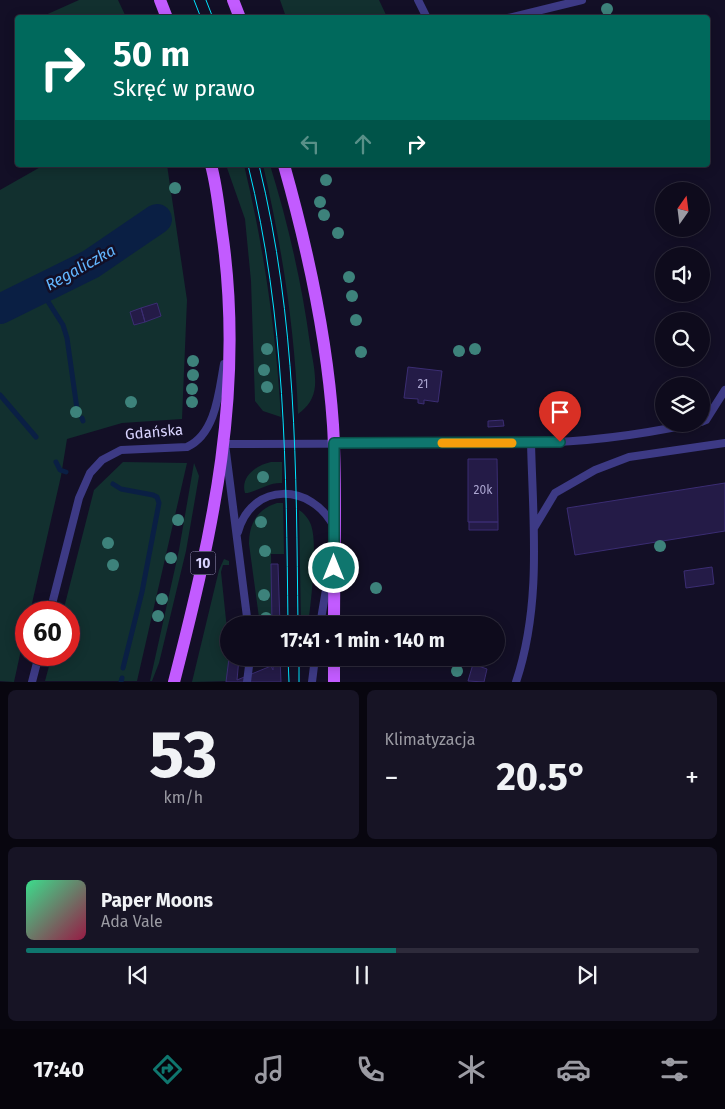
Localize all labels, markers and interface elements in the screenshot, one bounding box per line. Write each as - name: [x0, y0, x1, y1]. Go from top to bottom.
- text: 50 m: [113, 33, 190, 75]
- icon: right: [30, 35, 95, 100]
- text: Skręć w prawo: [113, 75, 255, 102]
- icon: left: [296, 130, 324, 158]
- icon: ahead: [349, 130, 377, 158]
- icon: right: [402, 130, 430, 158]
- north arrow: [655, 182, 710, 238]
- map controls: [655, 182, 710, 432]
- water label: Regaliczka: [42, 240, 119, 294]
- button: sound: [655, 247, 710, 302]
- button: search: [655, 312, 710, 367]
- house number: 21: [418, 377, 428, 391]
- button: layers: [655, 377, 710, 432]
- pin: [539, 391, 581, 442]
- icon: arrive: [546, 398, 574, 426]
- street label: Gdańska: [124, 421, 184, 443]
- house number: 20k: [474, 483, 493, 497]
- position arrow: [307, 541, 359, 593]
- road number: 10: [190, 552, 216, 574]
- speed limit sign: 60: [15, 601, 80, 666]
- text: 17:41 · 1 min · 140 m: [280, 629, 445, 652]
- text: 53: [149, 716, 217, 794]
- text: Klimatyzacja: [385, 730, 475, 749]
- text: 20.5°: [496, 754, 587, 800]
- text: −: [385, 761, 399, 794]
- text: +: [685, 761, 699, 794]
- text: km/h: [163, 788, 203, 807]
- text: Paper Moons: [101, 889, 213, 912]
- text: Ada Vale: [101, 912, 163, 931]
- icon: previous: [124, 961, 152, 989]
- icon: pause: [348, 961, 376, 989]
- icon: next: [573, 961, 601, 989]
- icon: directions: [150, 1052, 185, 1087]
- icon: music: [252, 1052, 287, 1087]
- icon: phone: [353, 1052, 388, 1087]
- icon: climate: [454, 1052, 489, 1087]
- icon: car: [556, 1052, 591, 1087]
- icon: filters: [657, 1052, 692, 1087]
- text: 17:40: [33, 1056, 84, 1083]

